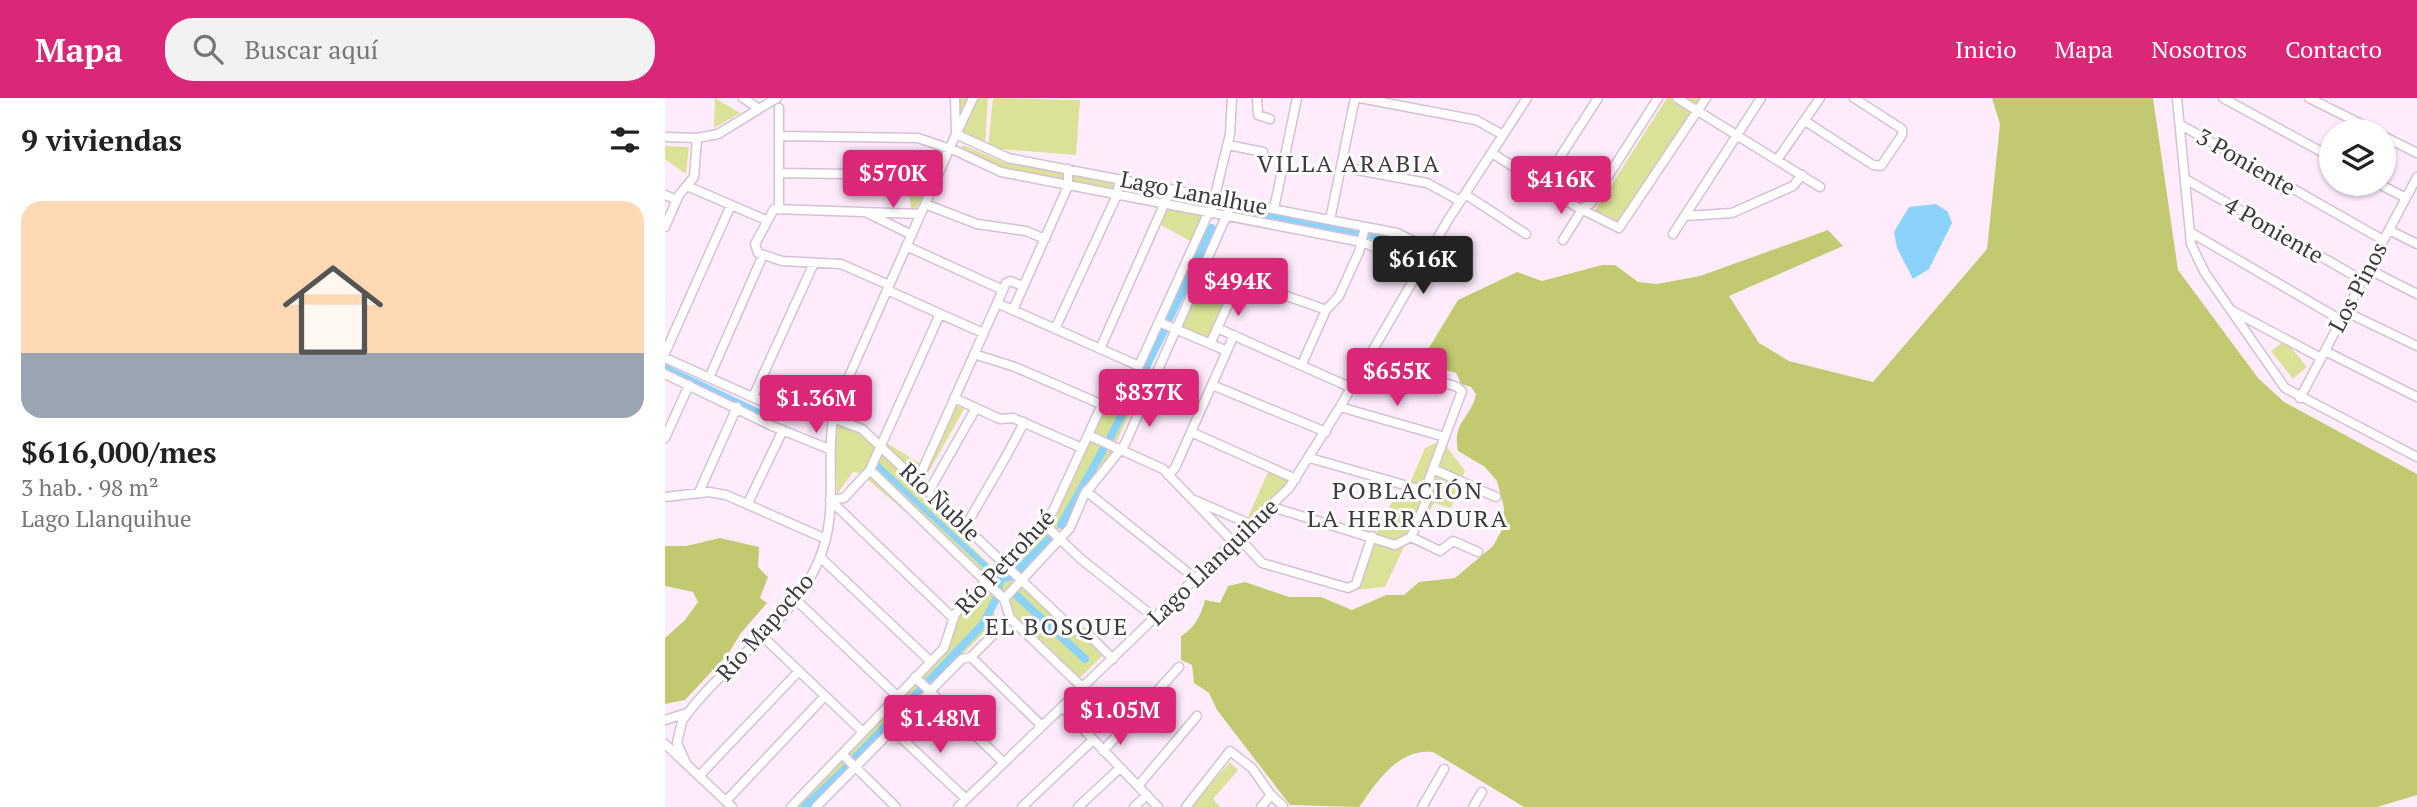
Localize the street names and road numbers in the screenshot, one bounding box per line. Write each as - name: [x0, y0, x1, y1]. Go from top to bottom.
- street label: 3 Poniente: [2191, 121, 2301, 202]
- street label: Lago Lanalhue: [1118, 163, 1270, 222]
- street label: 4 Poniente: [2219, 189, 2329, 270]
- street label: Los Pinos: [2321, 236, 2394, 337]
- street label: Río Ñuble: [893, 455, 987, 548]
- street label: Lago Llanquihue: [1141, 491, 1285, 632]
- street label: Río Petrohué: [948, 503, 1061, 621]
- street label: Río Mapocho: [709, 566, 820, 687]

